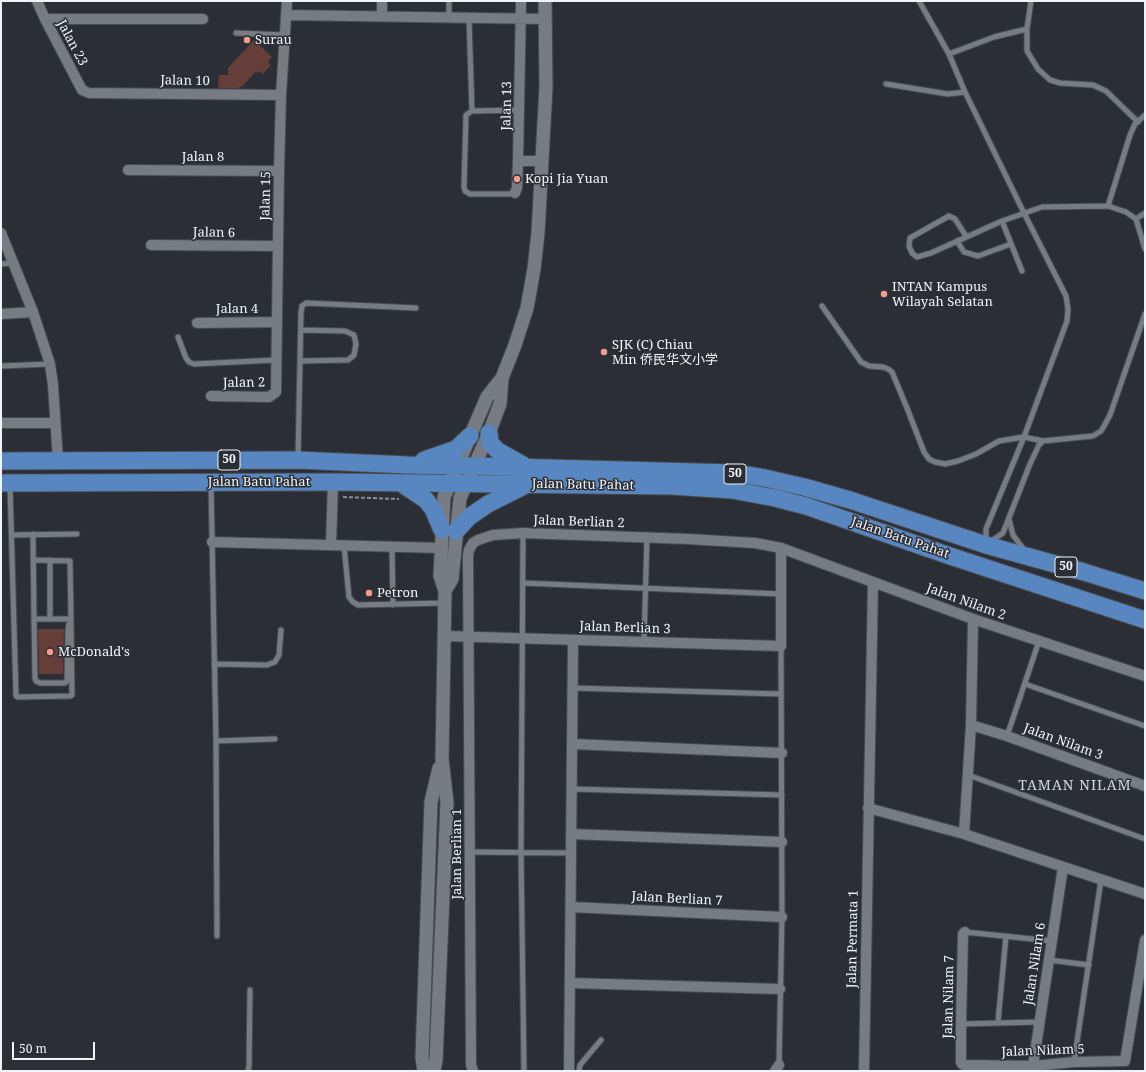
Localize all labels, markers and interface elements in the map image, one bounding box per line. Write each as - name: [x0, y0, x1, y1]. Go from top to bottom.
- street label: Jalan 23: [53, 17, 91, 69]
- place label: Surau: [255, 32, 292, 48]
- marker: Surau: [242, 35, 252, 45]
- street label: Jalan 10: [160, 73, 210, 89]
- street label: Jalan 13: [499, 81, 515, 131]
- street label: Jalan 8: [182, 149, 224, 165]
- street label: Jalan 15: [258, 171, 274, 221]
- place label: Kopi Jia Yuan: [525, 171, 608, 187]
- marker: Kopi Jia Yuan: [512, 174, 522, 184]
- street label: Jalan 6: [193, 225, 235, 241]
- place label: INTAN Kampus Wilayah Selatan: [892, 279, 993, 310]
- marker: INTAN Kampus Wilayah Selatan: [879, 289, 889, 299]
- street label: Jalan 4: [216, 301, 258, 317]
- place label: SJK (C) Chiau Min 侨民华文小学: [612, 337, 718, 368]
- marker: SJK (C) Chiau Min 侨民华文小学: [599, 347, 609, 357]
- street label: Jalan 2: [223, 375, 265, 391]
- road number: 50: [218, 450, 240, 470]
- road number: 50: [724, 464, 746, 484]
- street label: Jalan Batu Pahat: [208, 474, 310, 490]
- street label: Jalan Batu Pahat: [532, 476, 634, 494]
- street label: Jalan Berlian 2: [533, 513, 625, 531]
- street label: Jalan Batu Pahat: [849, 514, 951, 562]
- road number: 50: [1055, 557, 1077, 577]
- street label: Jalan Nilam 2: [924, 580, 1008, 624]
- place label: Petron: [377, 585, 418, 601]
- marker: Petron: [364, 588, 374, 598]
- street label: Jalan Berlian 3: [579, 619, 671, 637]
- place label: McDonald's: [58, 644, 130, 660]
- marker: McDonald's: [45, 647, 55, 657]
- street label: Jalan Nilam 3: [1021, 720, 1105, 764]
- district label: TAMAN NILAM: [1018, 778, 1132, 794]
- street label: Jalan Berlian 1: [449, 808, 465, 900]
- street label: Jalan Berlian 7: [631, 889, 723, 909]
- street label: Jalan Permata 1: [844, 890, 862, 988]
- street label: Jalan Nilam 6: [1021, 922, 1049, 1006]
- street label: Jalan Nilam 7: [940, 955, 958, 1039]
- scale bar: [14, 1034, 97, 1060]
- text: 50 m: [19, 1040, 47, 1057]
- street label: Jalan Nilam 5: [1001, 1042, 1085, 1060]

